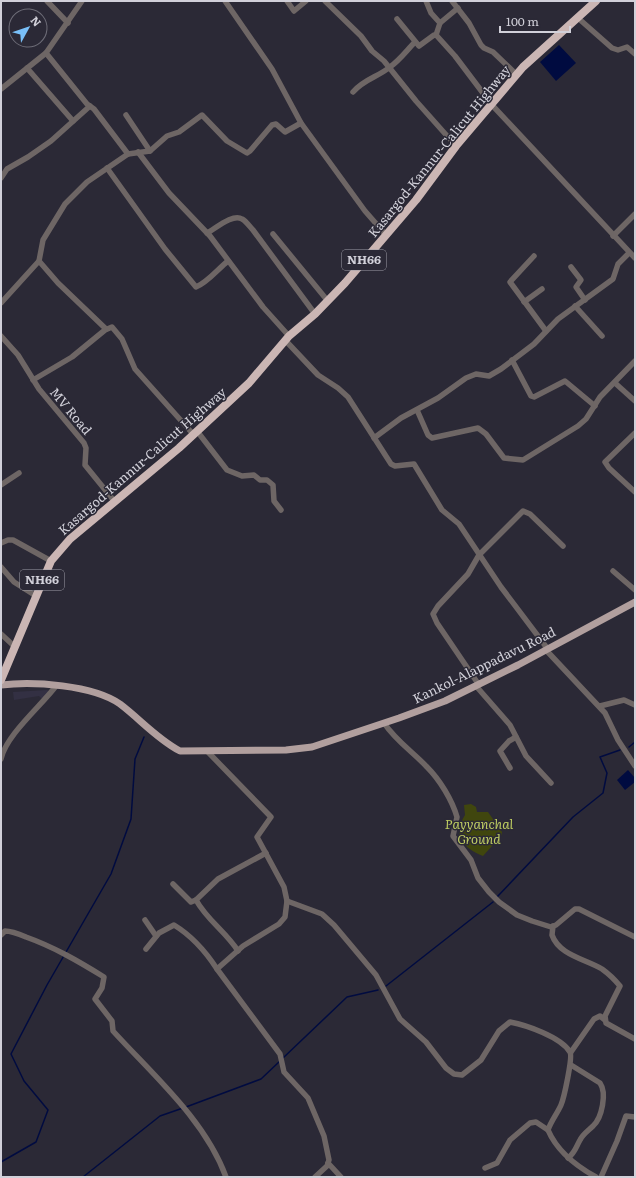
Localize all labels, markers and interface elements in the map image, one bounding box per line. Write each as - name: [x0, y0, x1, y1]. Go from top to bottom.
- north arrow: [8, 8, 48, 48]
- scale bar: [500, 8, 570, 34]
- text: N: [27, 12, 46, 30]
- text: 100 m: [506, 12, 539, 30]
- street label: Kasargod-Kannur-Calicut Highway: [363, 60, 515, 241]
- road number: NH66: [342, 250, 386, 270]
- street label: Kasargod-Kannur-Calicut Highway: [54, 382, 230, 539]
- street label: MV Road: [46, 383, 97, 438]
- road number: NH66: [20, 570, 64, 590]
- street label: Kankol-Alappadavu Road: [409, 622, 559, 708]
- park label: Payyanchal Ground: [445, 814, 513, 848]

